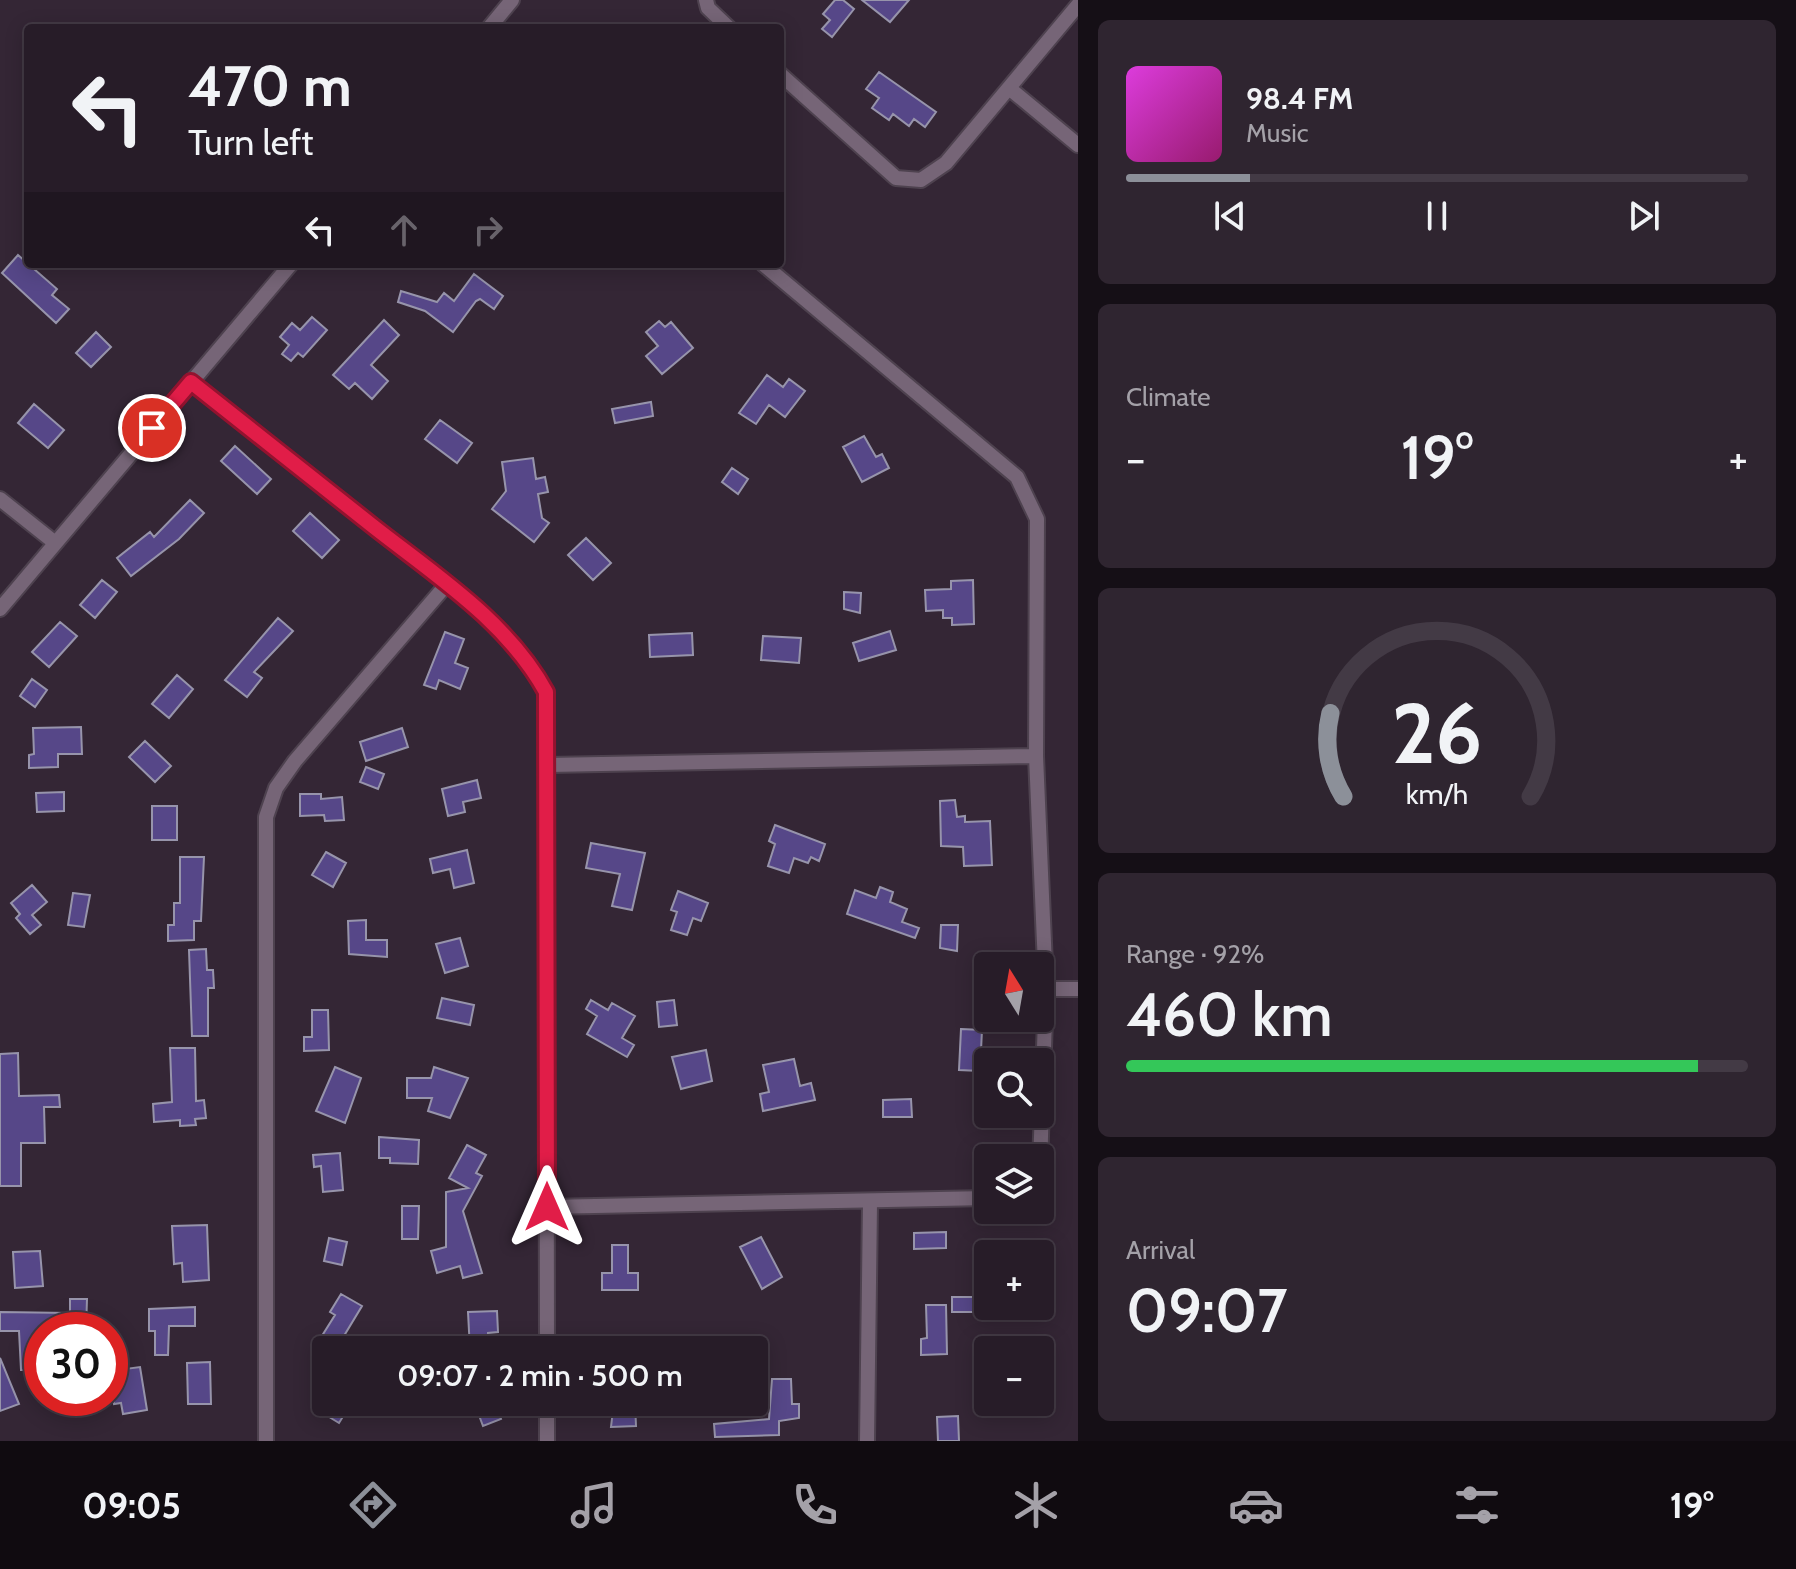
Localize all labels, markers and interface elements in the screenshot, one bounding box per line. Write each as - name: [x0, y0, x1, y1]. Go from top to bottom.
- text: 470 m: [188, 52, 352, 120]
- icon: left: [56, 56, 160, 160]
- text: 98.4 FM: [1246, 80, 1353, 117]
- text: Music: [1246, 117, 1309, 149]
- text: Turn left: [188, 120, 313, 164]
- icon: previous: [1208, 194, 1252, 238]
- icon: pause: [1415, 194, 1459, 238]
- icon: next: [1622, 194, 1666, 238]
- icon: left: [298, 208, 342, 252]
- icon: ahead: [382, 208, 426, 252]
- icon: right: [466, 208, 510, 252]
- text: Climate: [1126, 381, 1211, 413]
- pin: [118, 394, 186, 462]
- icon: arrive: [130, 406, 174, 450]
- text: 19°: [1401, 421, 1473, 494]
- text: −: [1126, 432, 1145, 485]
- text: +: [1729, 432, 1748, 485]
- text: 26: [1392, 682, 1482, 783]
- text: km/h: [1406, 776, 1468, 811]
- text: Range · 92%: [1126, 938, 1264, 970]
- north arrow: [974, 952, 1054, 1032]
- map controls: [974, 952, 1054, 1416]
- text: 460 km: [1126, 978, 1332, 1051]
- button: search: [974, 1048, 1054, 1128]
- button: layers: [974, 1144, 1054, 1224]
- position arrow: [505, 1165, 589, 1249]
- text: Arrival: [1126, 1234, 1195, 1266]
- button: +: [974, 1240, 1054, 1320]
- text: 09:07: [1126, 1274, 1287, 1347]
- speed limit sign: 30: [24, 1312, 128, 1416]
- button: −: [974, 1336, 1054, 1416]
- text: 09:07 · 2 min · 500 m: [397, 1357, 683, 1394]
- icon: directions: [345, 1477, 401, 1533]
- icon: music: [566, 1477, 622, 1533]
- icon: phone: [787, 1477, 843, 1533]
- icon: climate: [1008, 1477, 1064, 1533]
- icon: car: [1228, 1477, 1284, 1533]
- icon: filters: [1449, 1477, 1505, 1533]
- text: 09:05: [82, 1483, 181, 1527]
- text: 19°: [1670, 1483, 1714, 1527]

